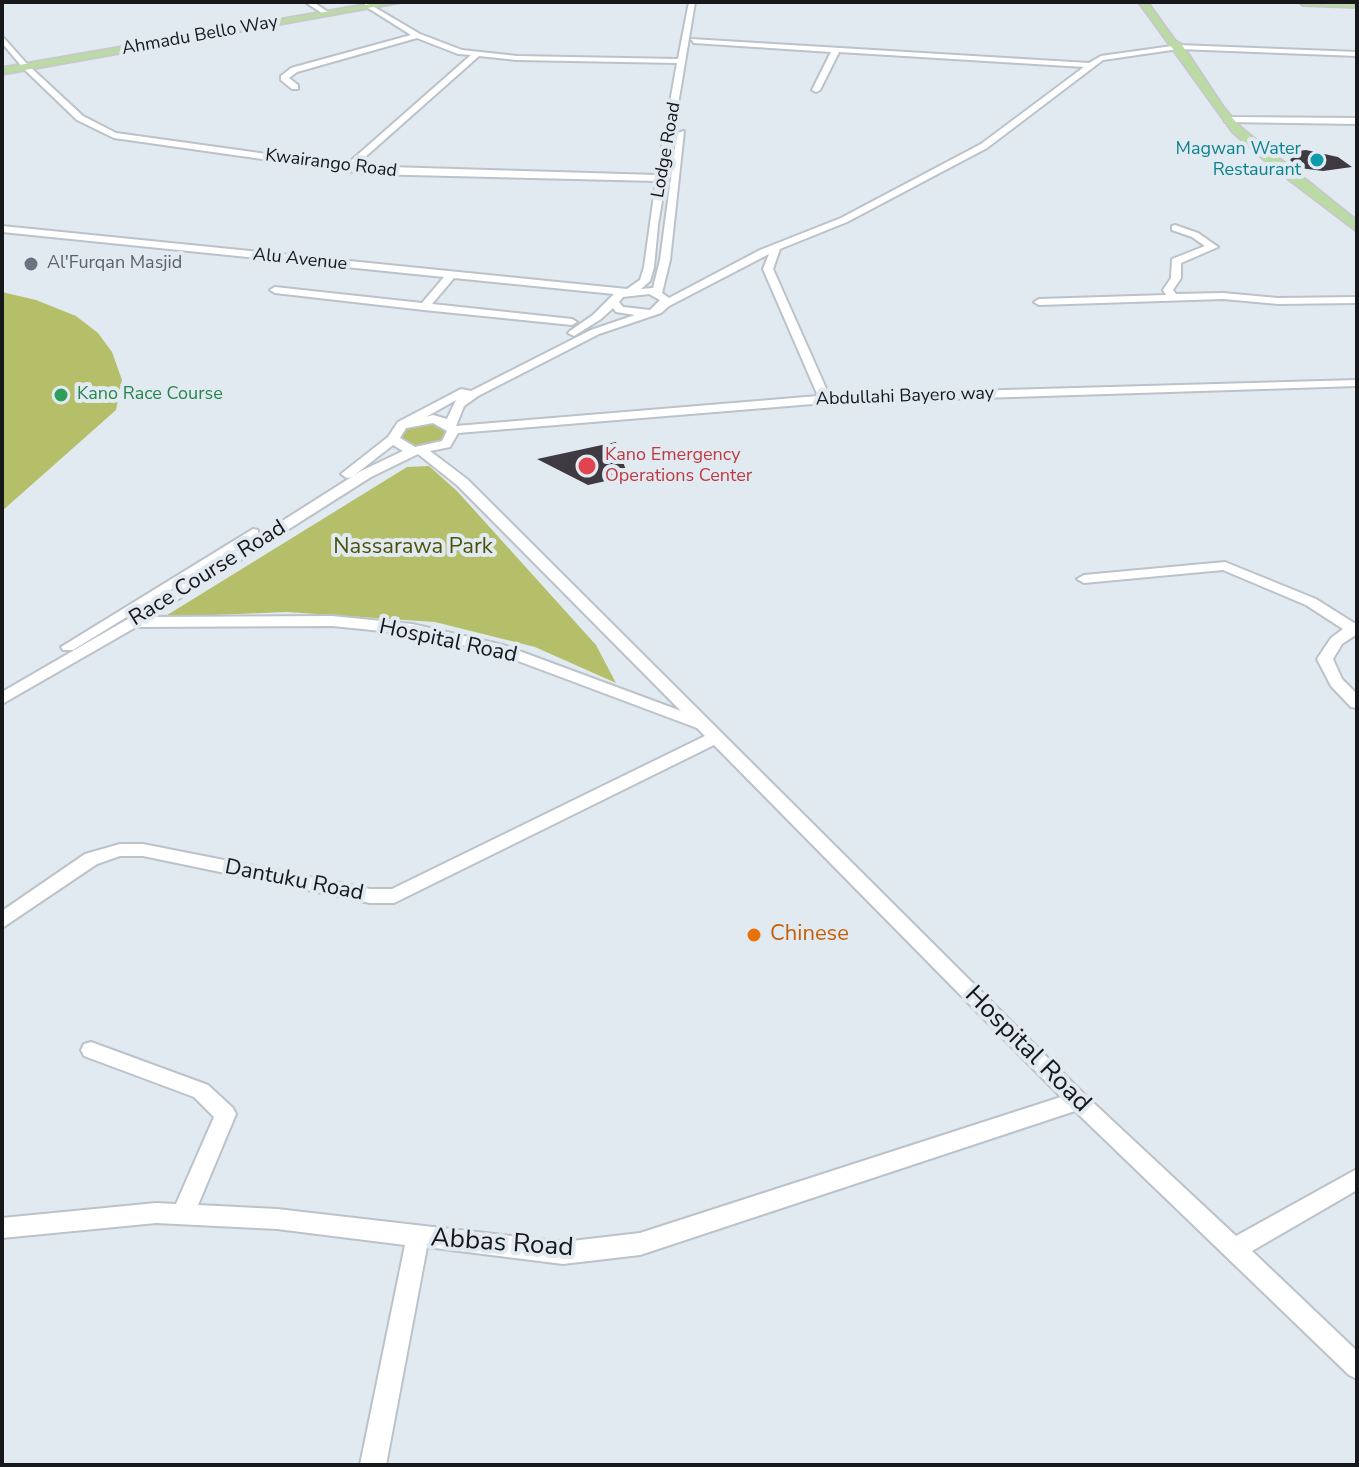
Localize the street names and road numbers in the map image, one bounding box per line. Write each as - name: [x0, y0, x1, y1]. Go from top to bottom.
- street label: Ahmadu Bello Way: [120, 12, 280, 60]
- street label: Lodge Road: [648, 100, 686, 200]
- street label: Kwairango Road: [264, 145, 398, 183]
- street label: Alu Avenue: [252, 244, 348, 276]
- street label: Abdullahi Bayero way: [815, 383, 995, 411]
- street label: Race Course Road: [125, 515, 291, 633]
- street label: Hospital Road: [377, 615, 519, 669]
- street label: Dantuku Road: [222, 855, 366, 907]
- street label: Hospital Road: [957, 980, 1097, 1120]
- street label: Abbas Road: [430, 1223, 574, 1265]

